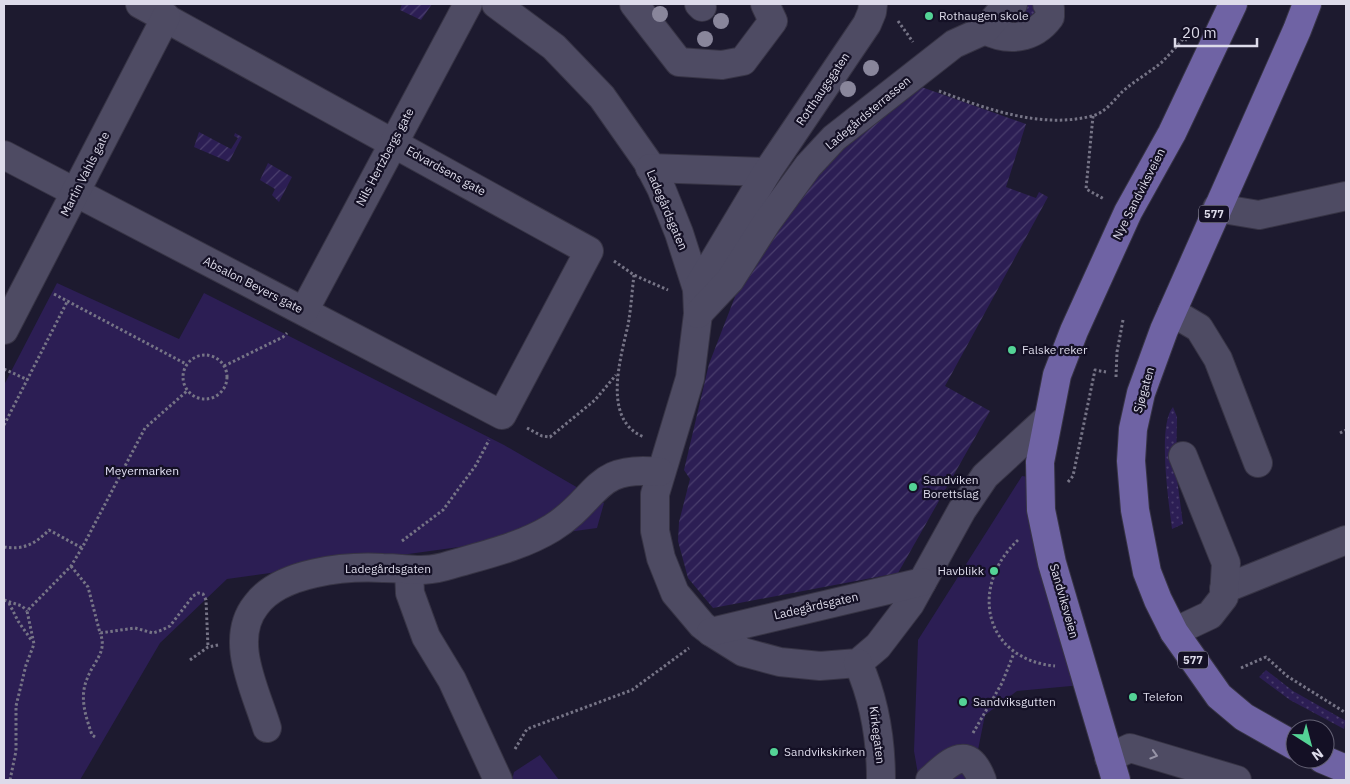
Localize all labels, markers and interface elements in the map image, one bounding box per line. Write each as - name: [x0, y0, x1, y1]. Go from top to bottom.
- place label: Rothaugen skole: [939, 8, 1029, 23]
- marker: Rothaugen skole: [923, 10, 935, 22]
- scale bar: [1175, 15, 1258, 47]
- text: 20 m: [1182, 23, 1217, 42]
- street label: Rotthaugsgaten: [793, 49, 853, 128]
- street label: Ladegårdsterrassen: [822, 73, 913, 153]
- street label: Nils Hertzbergs gate: [352, 105, 417, 208]
- street label: Martin Vahls gate: [57, 129, 113, 219]
- street label: Edvardsens gate: [404, 142, 489, 199]
- street label: Nye Sandviksveien: [1109, 146, 1168, 242]
- street label: Ladegårdsgaten: [644, 167, 691, 252]
- road number: 577: [1199, 205, 1229, 222]
- street label: Absalon Beyers gate: [201, 253, 306, 316]
- place label: Falske reker: [1022, 342, 1088, 357]
- marker: Falske reker: [1006, 344, 1018, 356]
- street label: Sjøgaten: [1130, 365, 1157, 415]
- park label: Meyermarken: [105, 463, 179, 478]
- place label: Sandviken Borettslag: [923, 472, 979, 501]
- marker: Sandviken Borettslag: [907, 481, 919, 493]
- street label: Ladegårdsgaten: [345, 561, 431, 576]
- street label: Sandviksveien: [1047, 562, 1082, 640]
- place label: Havblikk: [937, 563, 985, 578]
- marker: Havblikk: [988, 565, 1000, 577]
- street label: Ladegårdsgaten: [772, 589, 859, 622]
- road number: 577: [1178, 652, 1208, 668]
- place label: Telefon: [1143, 689, 1183, 704]
- marker: Telefon: [1127, 691, 1139, 703]
- place label: Sandviksgutten: [973, 694, 1056, 709]
- marker: Sandviksgutten: [957, 696, 969, 708]
- street label: Kirkegaten: [867, 705, 888, 765]
- north arrow: [1285, 719, 1335, 769]
- place label: Sandvikskirken: [784, 744, 865, 759]
- text: N: [1308, 744, 1327, 765]
- marker: Sandvikskirken: [768, 746, 780, 758]
- one-way arrow: [1150, 749, 1158, 759]

